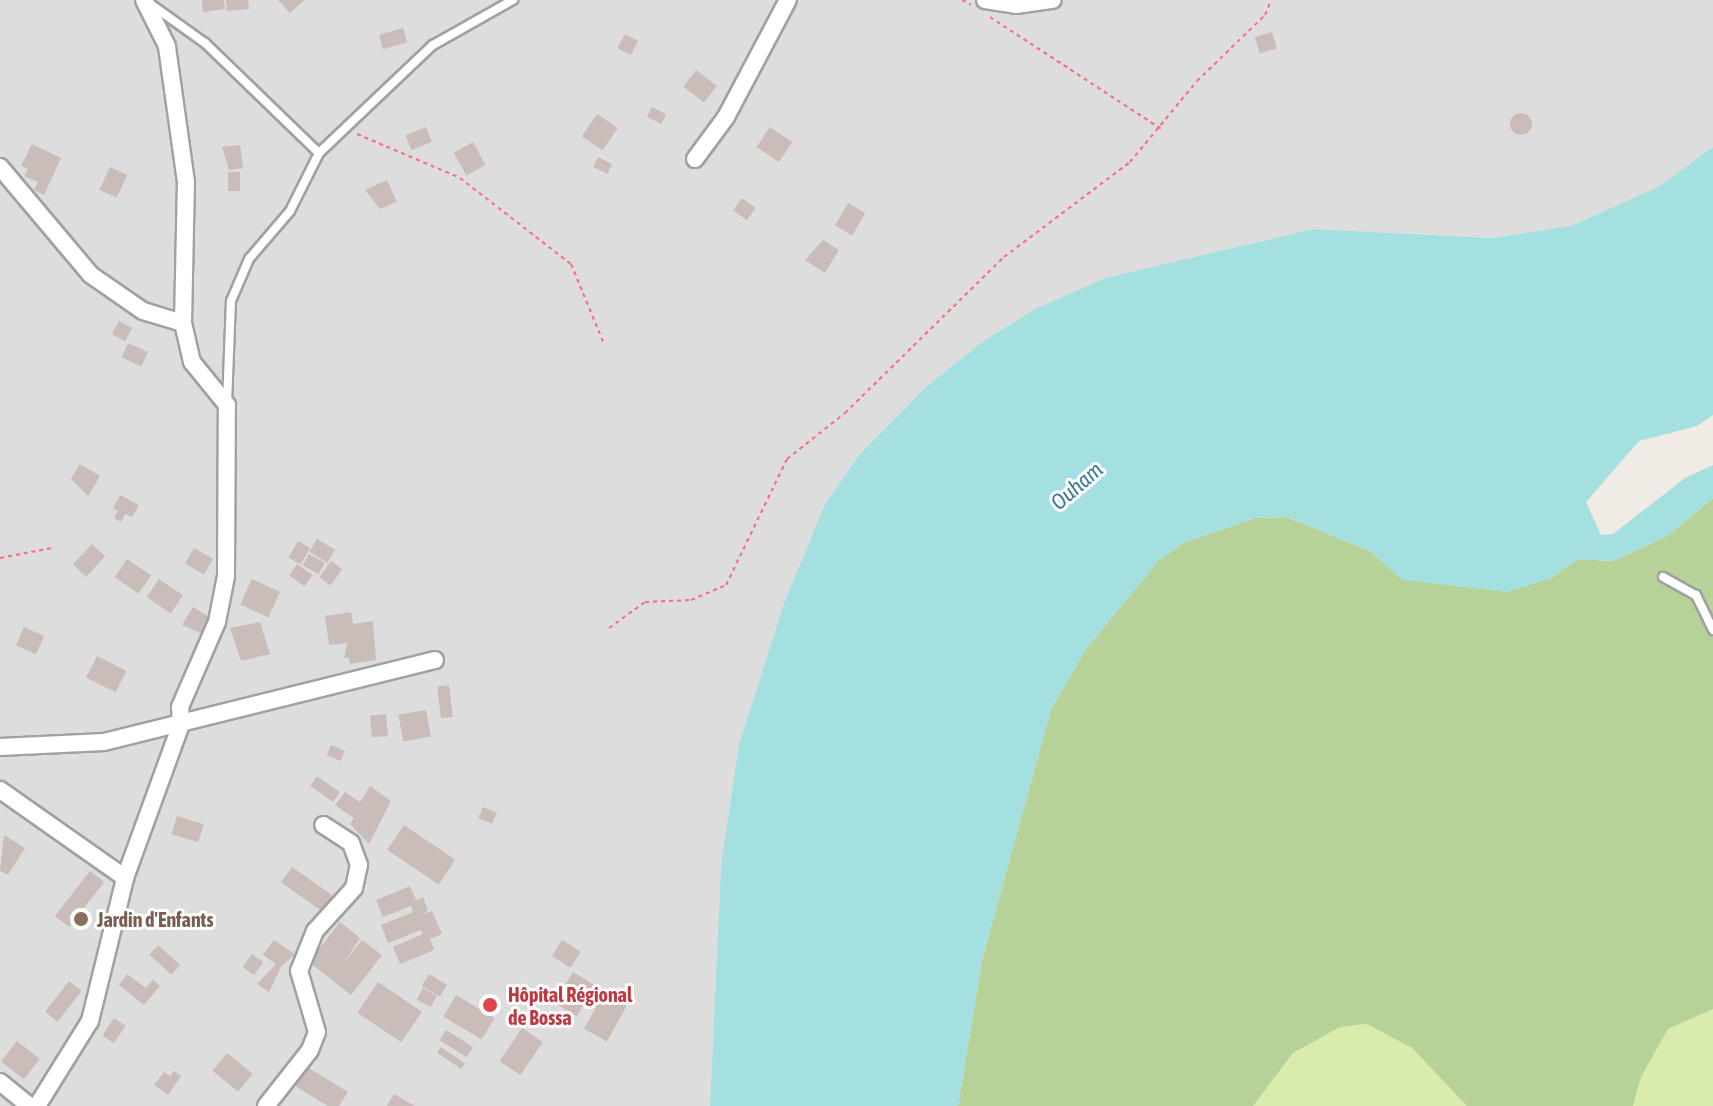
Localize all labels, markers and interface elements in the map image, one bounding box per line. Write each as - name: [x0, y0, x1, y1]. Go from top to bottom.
- water label: Ouham: [1046, 456, 1108, 516]
- place label: Jardin d'Enfants: [97, 907, 213, 931]
- marker: Jardin d'Enfants: [72, 910, 90, 928]
- place label: Hôpital Régional de Bossa: [508, 982, 632, 1029]
- marker: Hôpital Régional de Bossa: [479, 994, 501, 1016]

